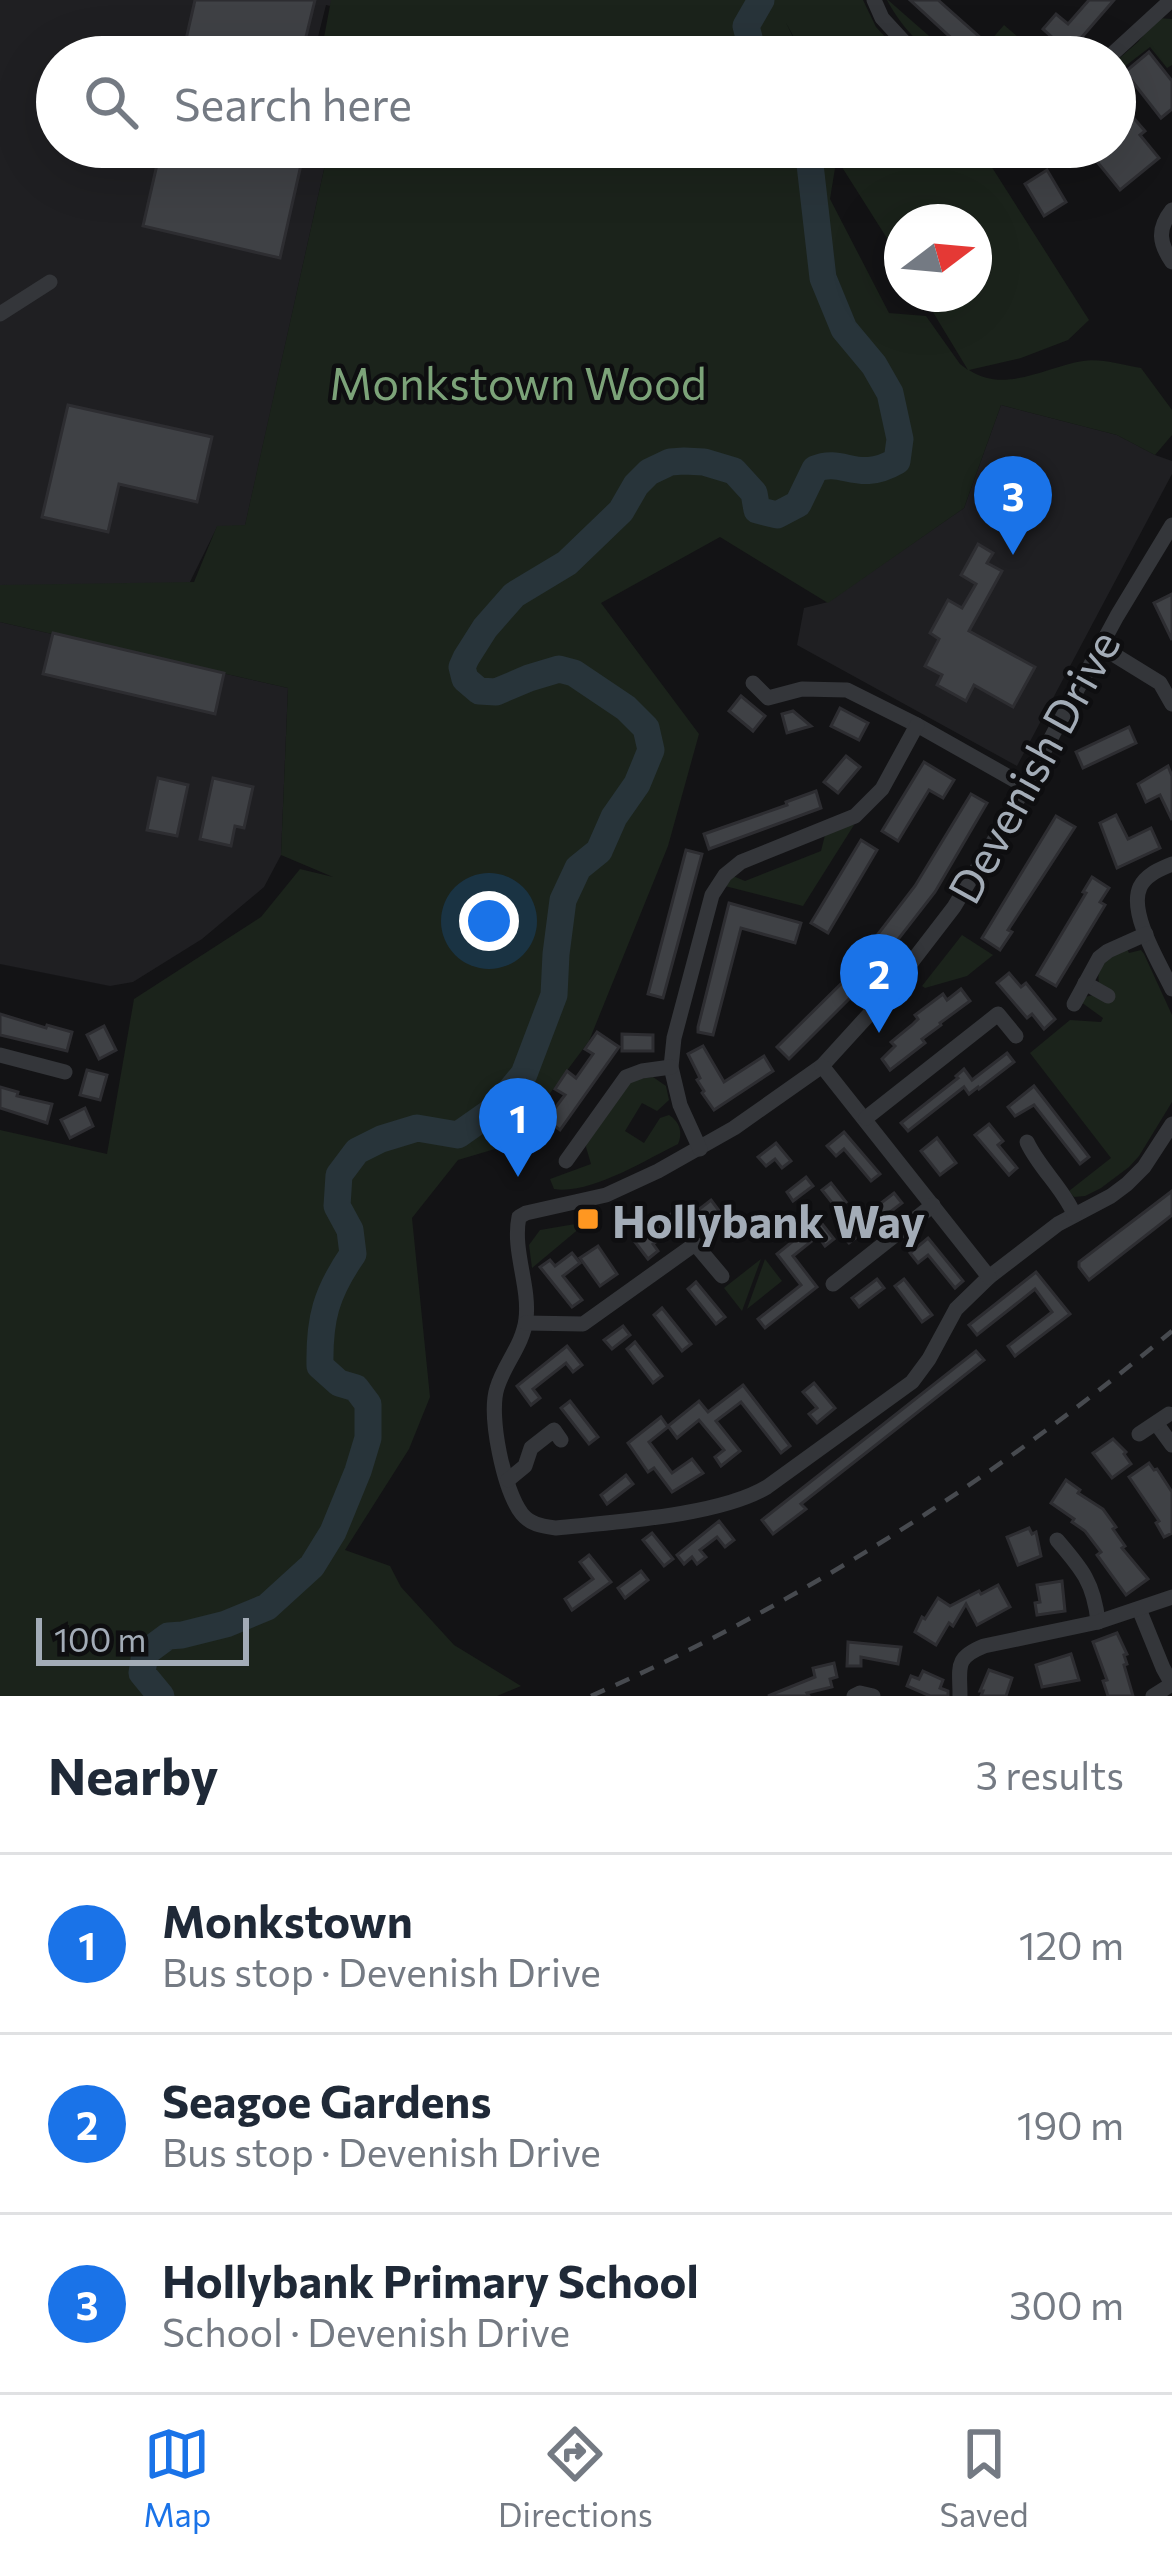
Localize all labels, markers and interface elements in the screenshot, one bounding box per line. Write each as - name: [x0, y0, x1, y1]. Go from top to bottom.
- search box: [36, 36, 1136, 168]
- icon: search: [78, 69, 144, 135]
- text: Search here: [174, 75, 412, 130]
- north arrow: [884, 204, 992, 312]
- park label: Monkstown Wood: [329, 354, 707, 409]
- pin: 3: [974, 456, 1052, 555]
- street label: Devenish Drive: [934, 620, 1130, 912]
- your location: [459, 891, 519, 951]
- pin: 2: [840, 934, 918, 1033]
- pin: 1: [479, 1078, 557, 1177]
- place label: Hollybank Way: [612, 1192, 925, 1247]
- marker: Hollybank Way: [575, 1206, 601, 1232]
- scale bar: [36, 1612, 249, 1665]
- text: 100 m: [54, 1618, 146, 1659]
- text: Nearby: [48, 1743, 218, 1806]
- text: 3 results: [976, 1750, 1124, 1798]
- text: Monkstown: [162, 1892, 413, 1947]
- text: 1: [78, 1920, 96, 1968]
- text: 120 m: [1019, 1920, 1124, 1968]
- text: Bus stop · Devenish Drive: [162, 1947, 601, 1995]
- text: Seagoe Gardens: [162, 2072, 491, 2127]
- text: 2: [76, 2100, 98, 2148]
- text: 190 m: [1017, 2100, 1124, 2148]
- text: Bus stop · Devenish Drive: [162, 2127, 601, 2175]
- text: Hollybank Primary School: [162, 2252, 699, 2307]
- text: 3: [76, 2280, 98, 2328]
- text: 300 m: [1009, 2280, 1124, 2328]
- text: School · Devenish Drive: [162, 2307, 570, 2355]
- tab: Map: [143, 2421, 211, 2534]
- tab: Directions: [498, 2421, 653, 2534]
- tab: Saved: [940, 2421, 1029, 2534]

